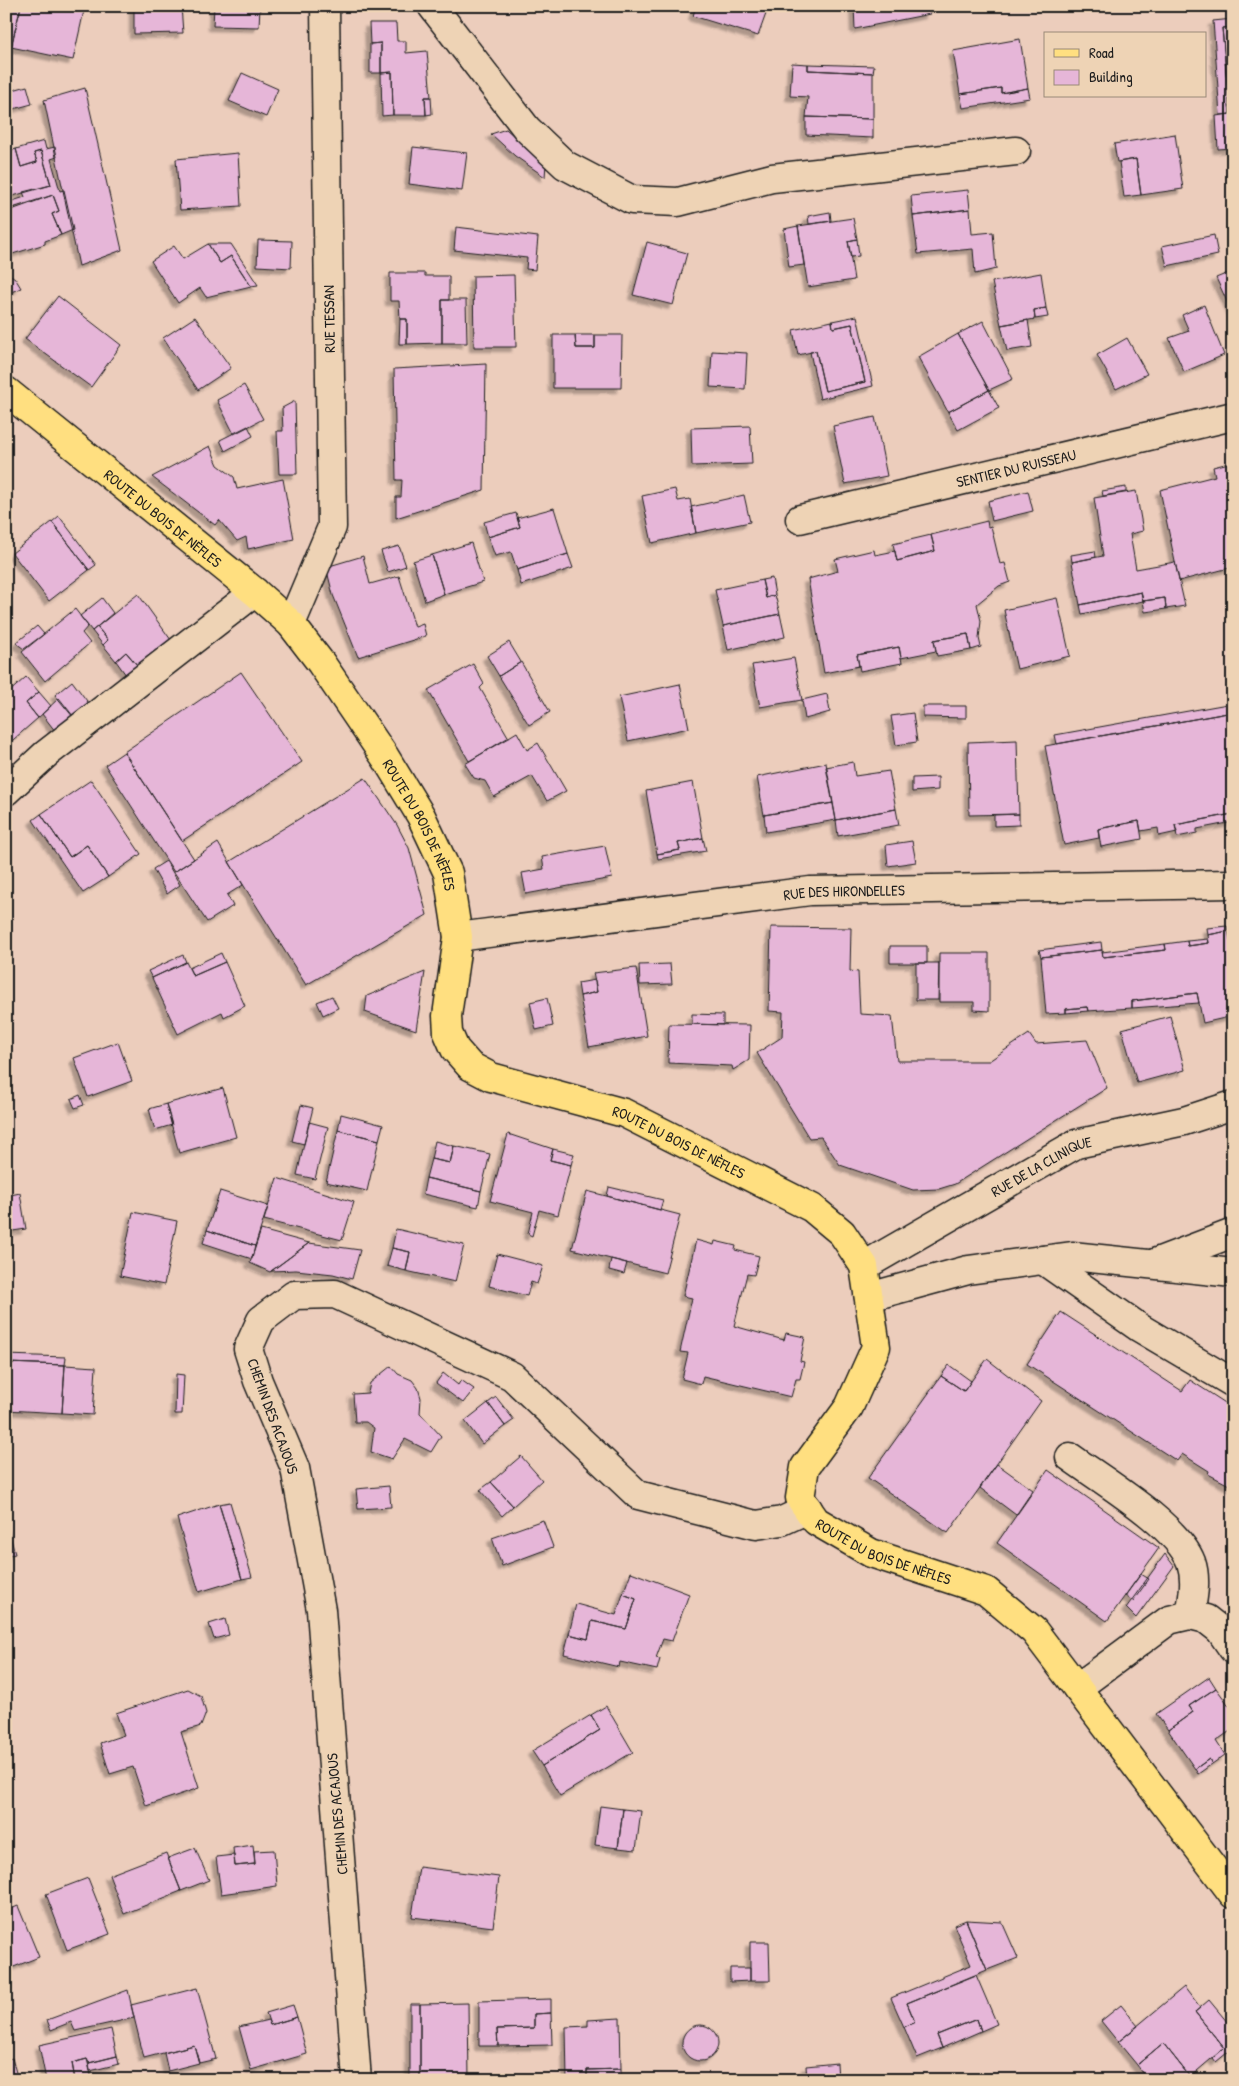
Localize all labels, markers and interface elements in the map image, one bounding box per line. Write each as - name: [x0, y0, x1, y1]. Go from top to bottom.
- legend: [1044, 32, 1206, 98]
- text: Road: [1089, 42, 1114, 63]
- text: Building: [1089, 66, 1133, 87]
- street label: RUE TESSAN: [318, 285, 340, 353]
- street label: SENTIER DU RUISSEAU: [954, 443, 1078, 492]
- street label: ROUTE DU BOIS DE NÈFLES: [100, 464, 227, 572]
- street label: ROUTE DU BOIS DE NÈFLES: [378, 755, 461, 892]
- street label: RUE DES HIRONDELLES: [782, 879, 905, 905]
- street label: ROUTE DU BOIS DE NÈFLES: [610, 1100, 749, 1183]
- street label: RUE DE LA CLINIQUE: [987, 1130, 1094, 1201]
- street label: CHEMIN DES ACAJOUS: [242, 1355, 304, 1477]
- street label: ROUTE DU BOIS DE NÈFLES: [812, 1513, 954, 1589]
- street label: CHEMIN DES ACAJOUS: [321, 1752, 353, 1876]

